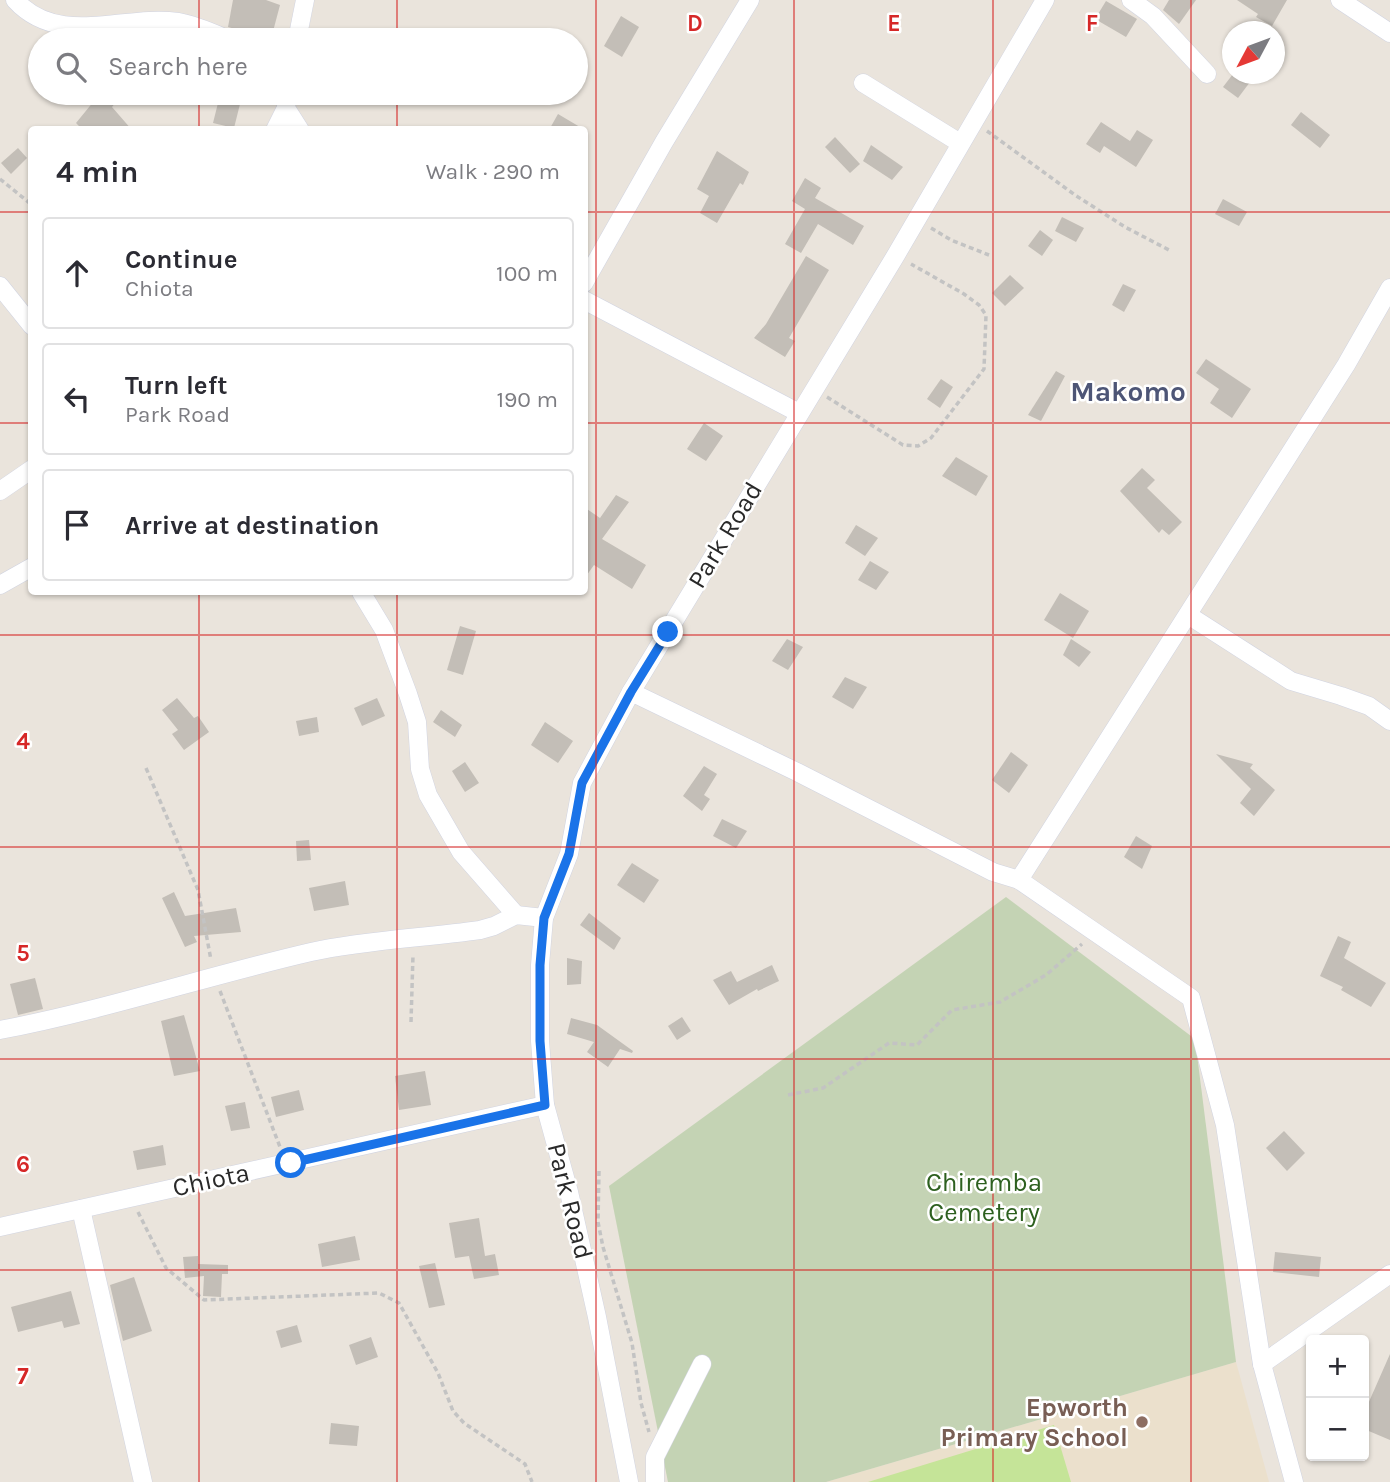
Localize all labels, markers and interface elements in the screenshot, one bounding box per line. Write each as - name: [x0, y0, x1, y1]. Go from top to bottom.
- text: D: [687, 10, 703, 37]
- text: E: [887, 10, 901, 37]
- text: F: [1086, 10, 1098, 37]
- north arrow: [1222, 21, 1285, 84]
- search box: [28, 28, 588, 105]
- icon: search: [52, 48, 90, 86]
- text: Search here: [108, 51, 248, 82]
- text: 4 min: [56, 154, 138, 190]
- text: Walk · 290 m: [426, 158, 560, 185]
- text: Continue: [125, 244, 237, 275]
- icon: ahead: [58, 254, 96, 292]
- text: 100 m: [496, 260, 558, 287]
- text: Chiota: [125, 275, 194, 302]
- text: Turn left: [125, 370, 227, 401]
- district label: Makomo: [1070, 375, 1186, 408]
- icon: left: [58, 380, 96, 418]
- text: 190 m: [496, 386, 558, 413]
- text: Park Road: [125, 401, 230, 428]
- street label: Park Road: [681, 476, 769, 594]
- icon: arrive: [58, 506, 96, 544]
- text: Arrive at destination: [125, 510, 379, 541]
- route end: [652, 616, 683, 647]
- text: 4: [16, 728, 30, 755]
- text: 5: [16, 940, 30, 967]
- street label: Park Road: [541, 1140, 599, 1262]
- route start: [275, 1147, 306, 1178]
- text: 6: [16, 1151, 30, 1178]
- street label: Chiota: [170, 1157, 252, 1203]
- park label: Chiremba Cemetery: [926, 1167, 1042, 1228]
- map controls: [1306, 1335, 1369, 1461]
- button: +: [1306, 1335, 1369, 1398]
- text: 7: [17, 1363, 29, 1390]
- place label: Epworth Primary School: [941, 1392, 1128, 1453]
- button: −: [1306, 1398, 1369, 1461]
- marker: Epworth Primary School: [1134, 1414, 1150, 1430]

